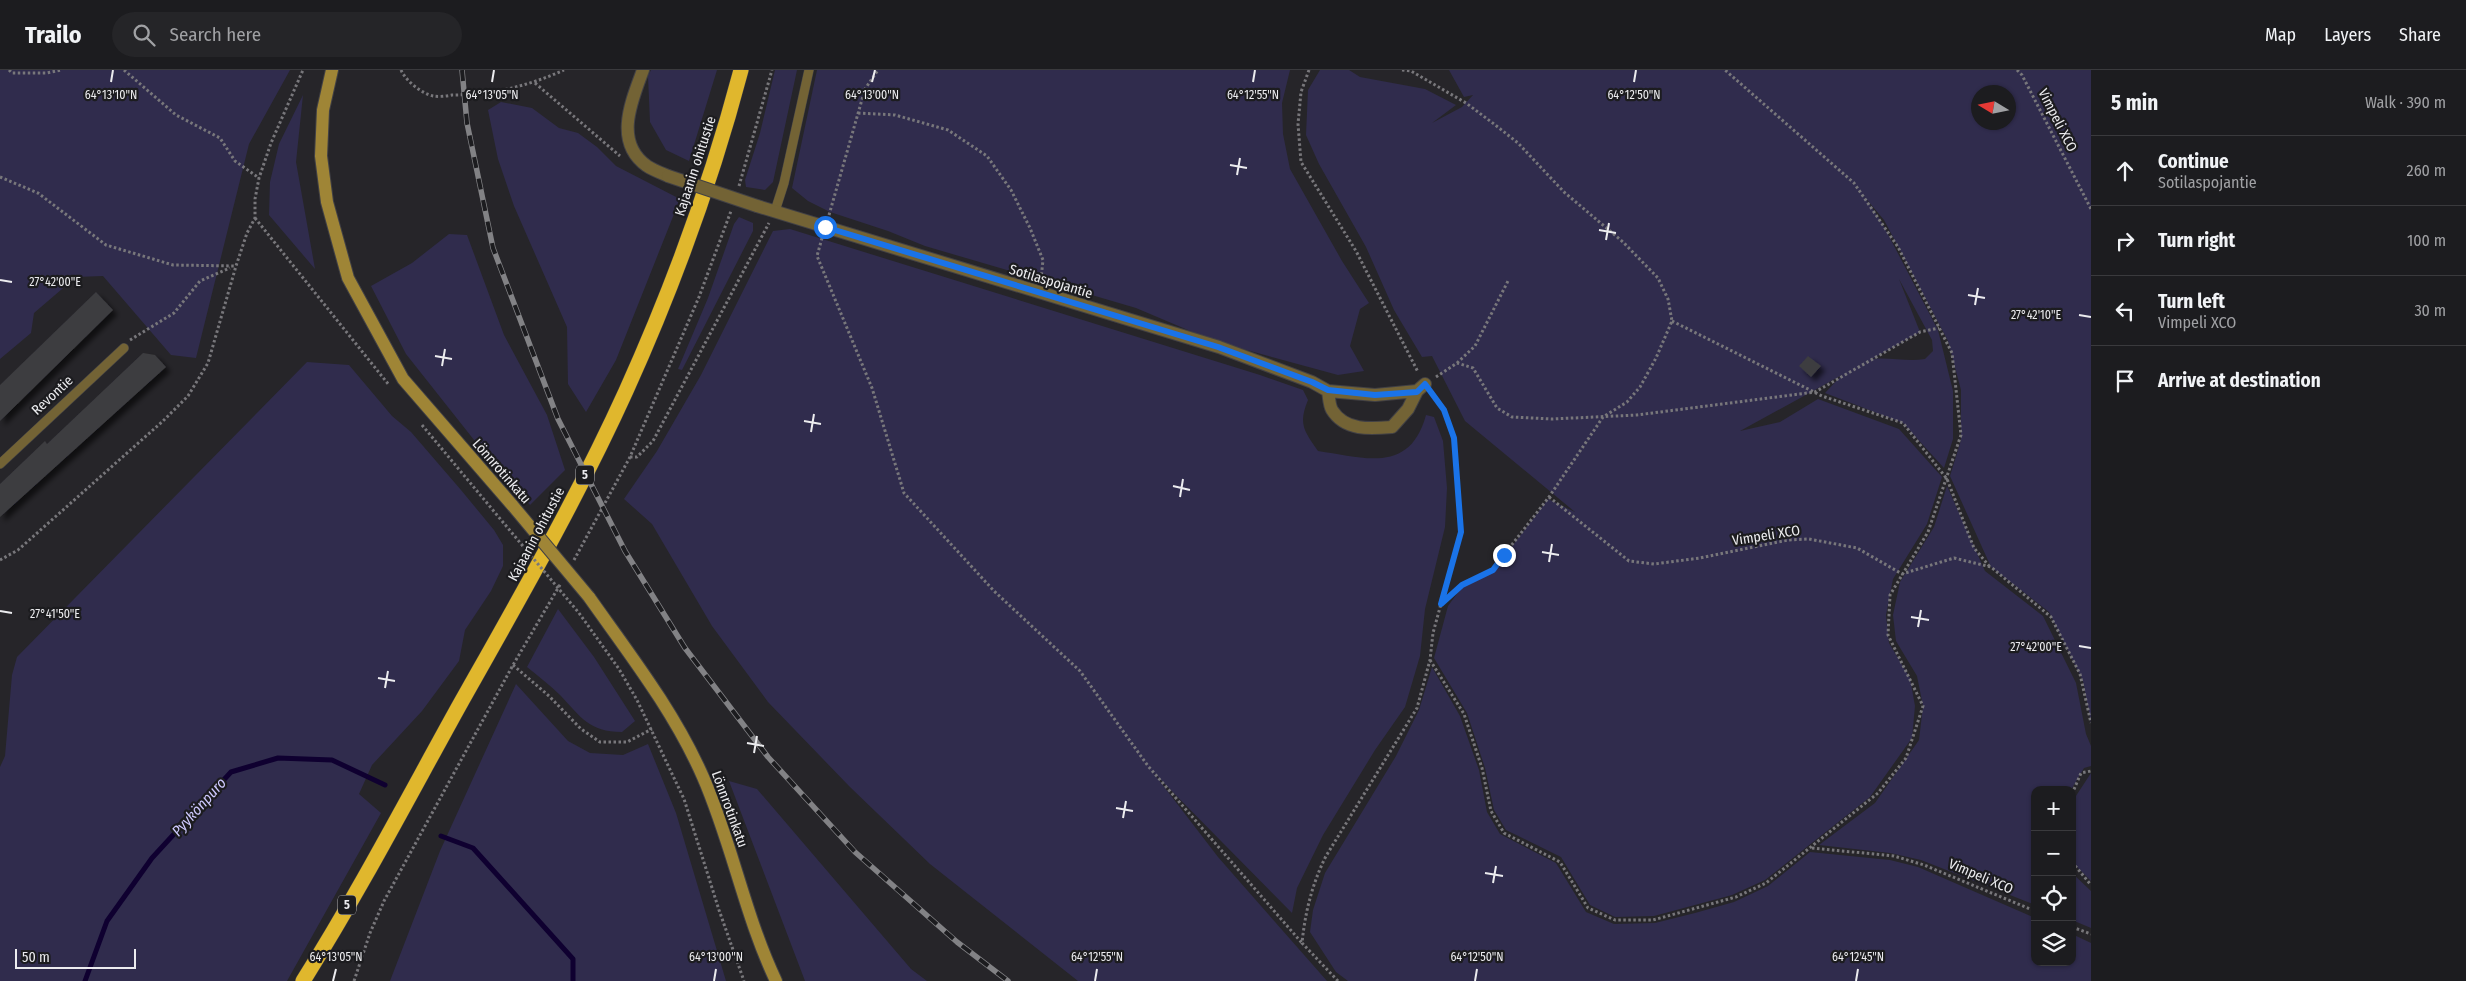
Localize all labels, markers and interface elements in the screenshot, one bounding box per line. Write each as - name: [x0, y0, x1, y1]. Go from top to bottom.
- search box: [112, 12, 462, 57]
- text: Trailo: [25, 21, 82, 49]
- icon: search: [130, 21, 158, 49]
- text: Search here: [170, 23, 261, 46]
- text: Map: [2265, 24, 2296, 46]
- text: Layers: [2324, 24, 2371, 46]
- text: Share: [2399, 24, 2441, 46]
- north arrow: [1971, 85, 2016, 130]
- street label: Vimpeli XCO: [2034, 86, 2081, 155]
- text: 64°13'10"N: [85, 88, 137, 102]
- text: 64°13'05"N: [465, 88, 519, 102]
- text: 64°13'00"N: [845, 88, 899, 102]
- text: 64°12'55"N: [1227, 88, 1279, 102]
- text: 64°12'50"N: [1607, 88, 1661, 102]
- text: 5 min: [2111, 90, 2158, 116]
- text: Walk · 390 m: [2365, 93, 2446, 112]
- street label: Kajaanin ohitustie: [671, 114, 720, 218]
- text: Continue: [2158, 150, 2229, 173]
- icon: ahead: [2111, 157, 2139, 185]
- text: 260 m: [2407, 161, 2446, 180]
- text: Sotilaspojantie: [2158, 173, 2257, 192]
- route start: [814, 216, 837, 239]
- icon: right: [2111, 227, 2139, 255]
- text: Turn right: [2158, 229, 2235, 252]
- text: 100 m: [2407, 231, 2446, 250]
- street label: Sotilaspojantie: [1007, 261, 1095, 302]
- text: 27°42'00"E: [29, 275, 81, 289]
- text: Turn left: [2158, 290, 2225, 313]
- icon: left: [2111, 297, 2139, 325]
- text: 30 m: [2414, 301, 2446, 320]
- text: 27°42'10"E: [2011, 308, 2061, 322]
- text: Vimpeli XCO: [2158, 313, 2236, 332]
- icon: arrive: [2111, 367, 2139, 395]
- text: Arrive at destination: [2158, 369, 2321, 392]
- street label: Revontie: [28, 372, 77, 419]
- street label: Lönnrotinkatu: [469, 435, 534, 507]
- road number: 5: [576, 466, 594, 484]
- street label: Kajaanin ohitustie: [505, 484, 568, 584]
- street label: Vimpeli XCO: [1731, 522, 1801, 549]
- route end: [1493, 544, 1516, 567]
- text: 27°41'50"E: [30, 607, 80, 621]
- text: 27°42'00"E: [2010, 640, 2062, 654]
- street label: Lönnrotinkatu: [708, 768, 751, 850]
- water label: Pyykönpuro: [168, 774, 230, 840]
- map controls: [2031, 786, 2076, 966]
- button: +: [2031, 786, 2076, 831]
- button: −: [2031, 831, 2076, 876]
- street label: Vimpeli XCO: [1946, 855, 2016, 898]
- button: locate: [2031, 876, 2076, 921]
- road number: 5: [338, 896, 356, 914]
- button: layers: [2031, 921, 2076, 966]
- scale bar: [15, 946, 136, 969]
- text: 50 m: [22, 949, 50, 966]
- text: 64°13'05"N: [309, 950, 363, 964]
- text: 64°13'00"N: [689, 950, 743, 964]
- text: 64°12'55"N: [1071, 950, 1123, 964]
- text: 64°12'50"N: [1450, 950, 1504, 964]
- text: 64°12'45"N: [1832, 950, 1884, 964]

